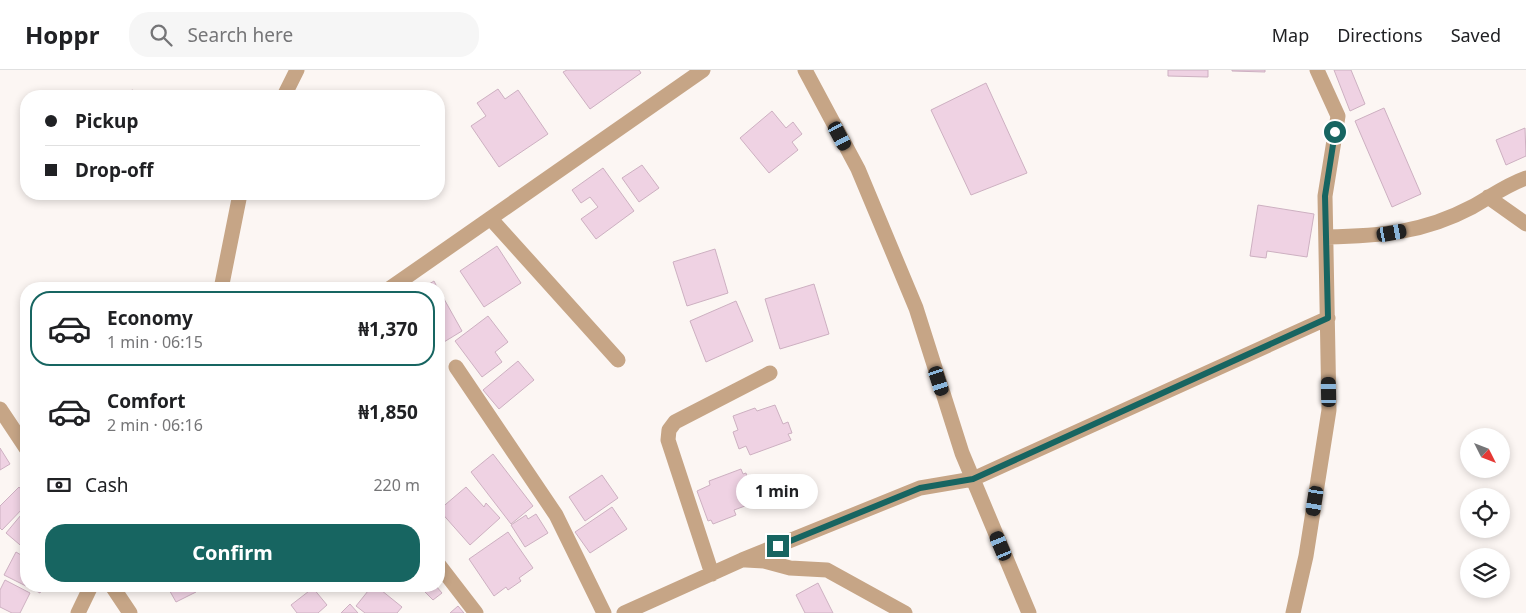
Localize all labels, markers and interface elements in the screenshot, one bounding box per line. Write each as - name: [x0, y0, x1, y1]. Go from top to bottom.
- search box: [129, 12, 479, 57]
- text: Hoppr: [25, 18, 99, 51]
- icon: search: [147, 21, 175, 49]
- text: Search here: [187, 22, 293, 48]
- text: Map: [1272, 23, 1309, 47]
- text: Directions: [1337, 23, 1423, 47]
- text: Saved: [1451, 23, 1501, 47]
- text: Pickup: [75, 108, 138, 134]
- car: [826, 119, 853, 153]
- route start: [1324, 121, 1346, 143]
- text: Drop-off: [75, 157, 154, 183]
- car: [1375, 223, 1408, 243]
- text: Economy: [107, 305, 193, 331]
- icon: car: [47, 306, 92, 351]
- text: ₦1,370: [358, 316, 418, 342]
- text: 1 min · 06:15: [107, 331, 203, 353]
- car: [927, 364, 950, 398]
- car: [1321, 377, 1336, 407]
- text: Comfort: [107, 388, 186, 414]
- icon: car: [47, 389, 92, 434]
- text: ₦1,850: [358, 399, 418, 425]
- text: 2 min · 06:16: [107, 414, 203, 436]
- north arrow: [1460, 428, 1510, 478]
- map controls: [1460, 428, 1510, 598]
- icon: cash: [45, 471, 73, 499]
- text: Cash: [85, 472, 129, 498]
- text: 220 m: [373, 474, 420, 496]
- callout: 1 min: [737, 474, 819, 508]
- text: 1 min: [755, 480, 799, 502]
- car: [1305, 485, 1324, 517]
- button: locate: [1460, 488, 1510, 538]
- button: Confirm: [45, 524, 420, 582]
- car: [988, 529, 1013, 563]
- route end: [767, 535, 789, 557]
- button: layers: [1460, 548, 1510, 598]

